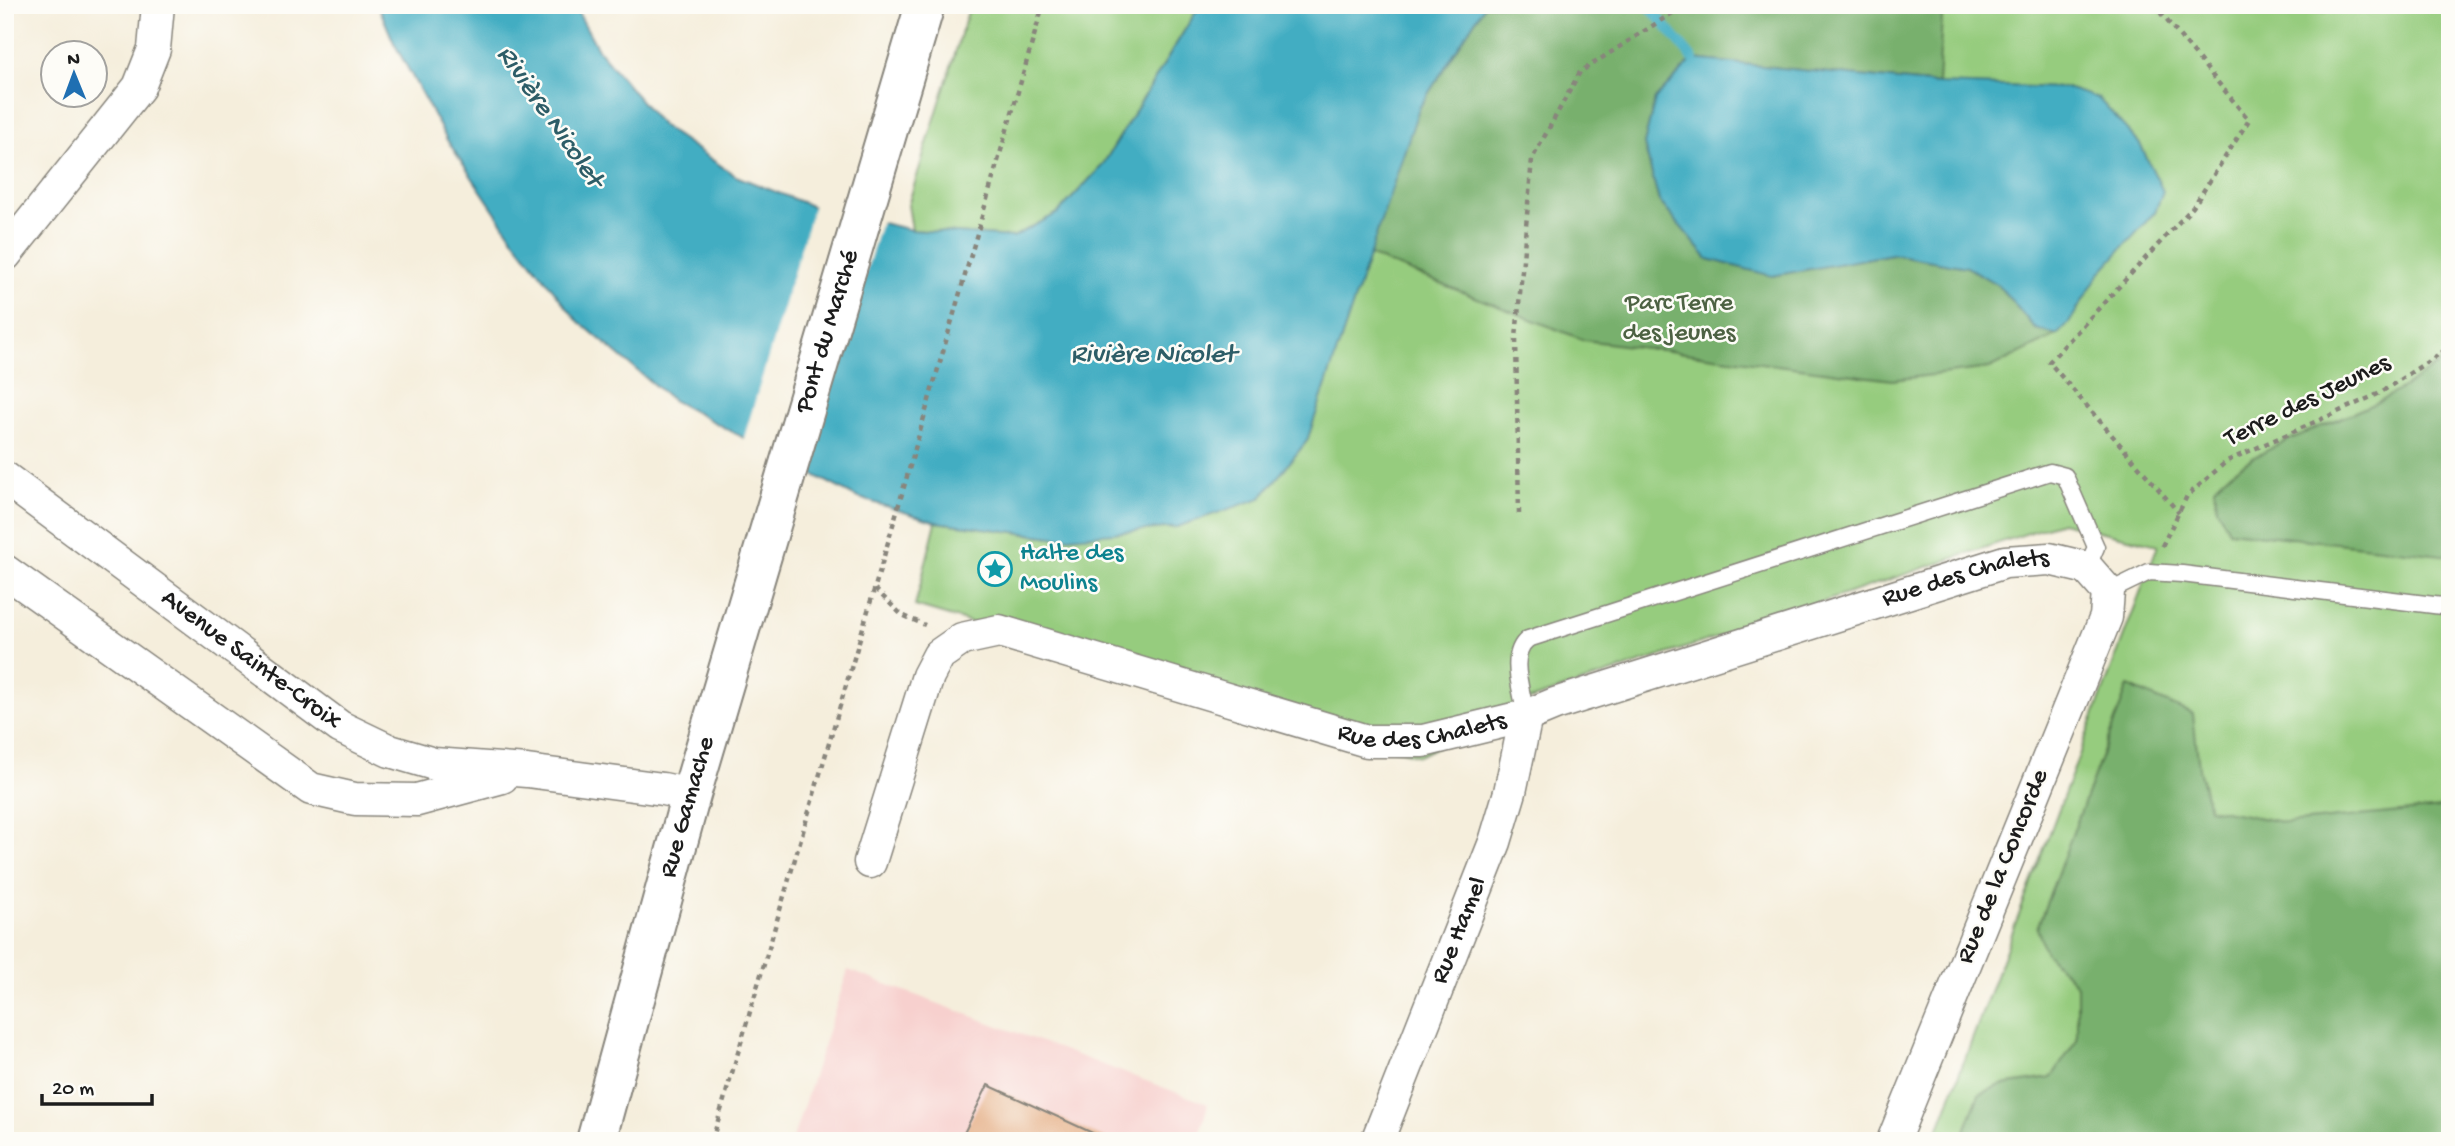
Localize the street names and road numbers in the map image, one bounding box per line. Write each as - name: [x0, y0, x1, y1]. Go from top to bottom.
- street label: Pont du Marché: [789, 246, 867, 418]
- street label: Terre des Jeunes: [2218, 348, 2397, 456]
- street label: Rue des Chalets: [1879, 543, 2051, 615]
- street label: Avenue Sainte-Croix: [154, 583, 347, 738]
- street label: Rue des Chalets: [1333, 705, 1511, 757]
- street label: Rue Gamache: [653, 733, 723, 882]
- street label: Rue de la Concorde: [1951, 765, 2057, 969]
- street label: Rue Hamel: [1425, 873, 1495, 989]

